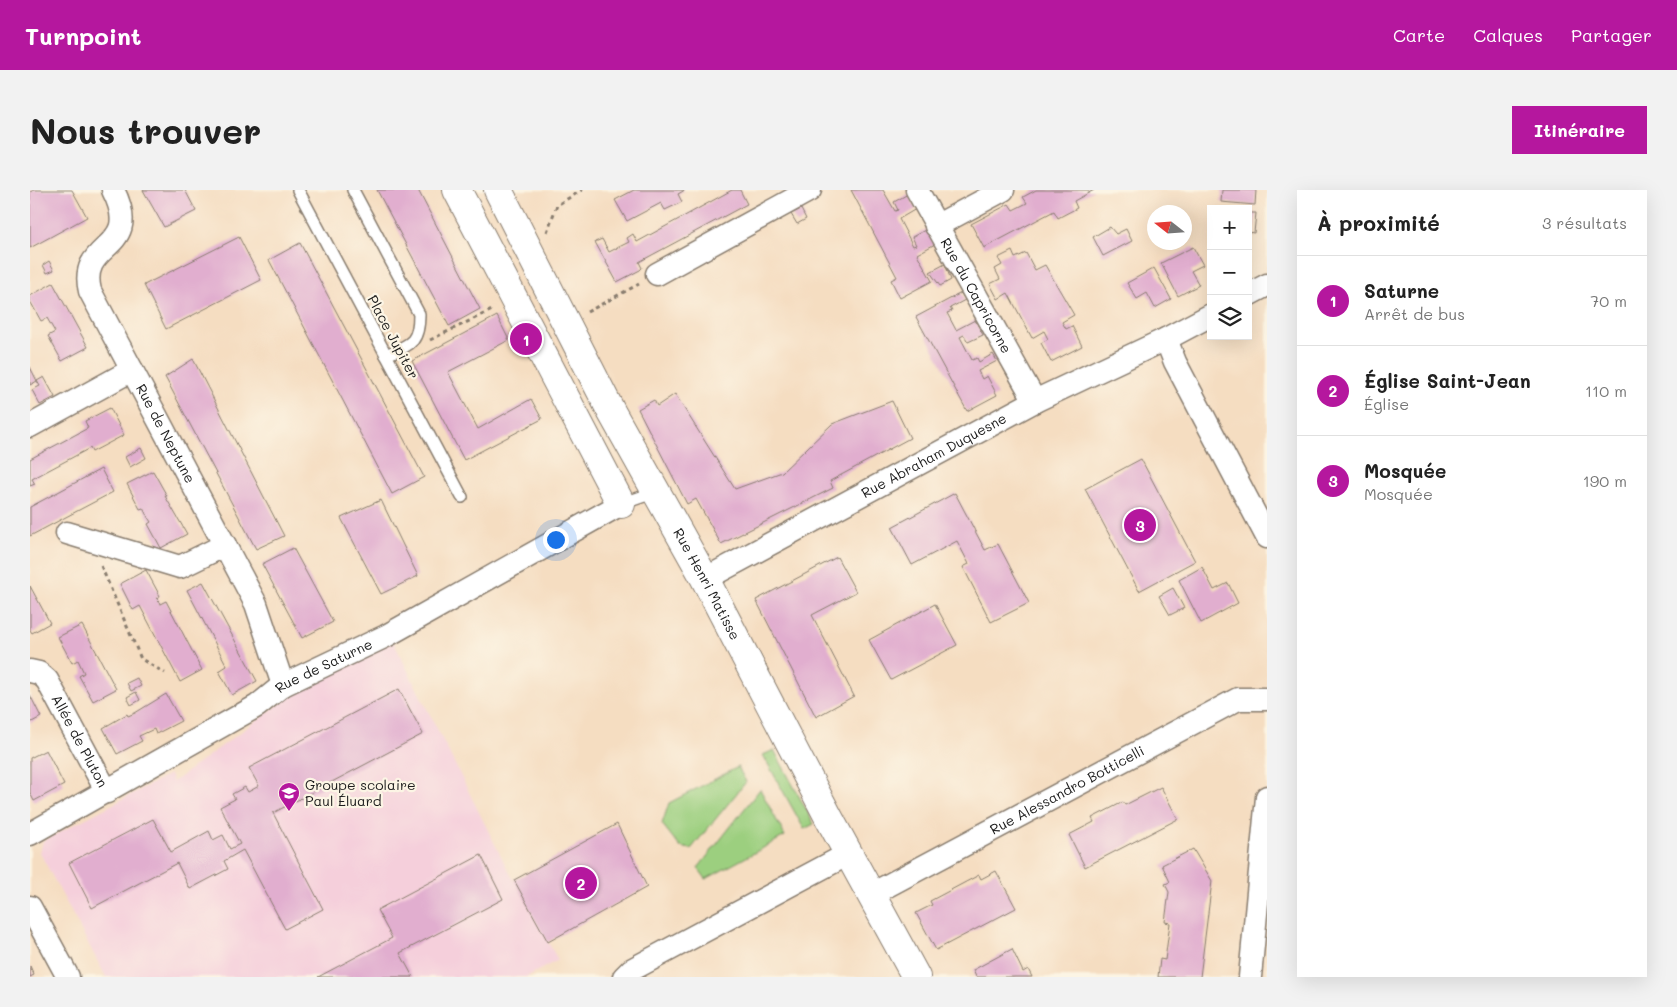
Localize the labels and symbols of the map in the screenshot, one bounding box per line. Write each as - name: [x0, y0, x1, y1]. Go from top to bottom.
- north arrow: [1147, 205, 1192, 250]
- street label: Rue du Capricorne: [937, 234, 1016, 357]
- street label: Place Jupiter: [363, 292, 423, 382]
- pin: 1: [510, 320, 542, 358]
- street label: Rue de Neptune: [132, 380, 200, 486]
- street label: Rue Abraham Duquesne: [858, 408, 1010, 502]
- pin: 3: [1124, 506, 1156, 544]
- street label: Rue Henri Matisse: [669, 524, 745, 643]
- your location: [543, 527, 569, 553]
- street label: Rue de Saturne: [271, 634, 375, 697]
- street label: Allée de Pluton: [47, 691, 113, 790]
- street label: Rue Alessandro Botticelli: [986, 741, 1147, 839]
- place label: Groupe scolaire Paul Éluard: [305, 775, 416, 810]
- school or university icon: Groupe scolaire Paul Éluard: [277, 781, 301, 812]
- pin: 2: [565, 864, 597, 902]

